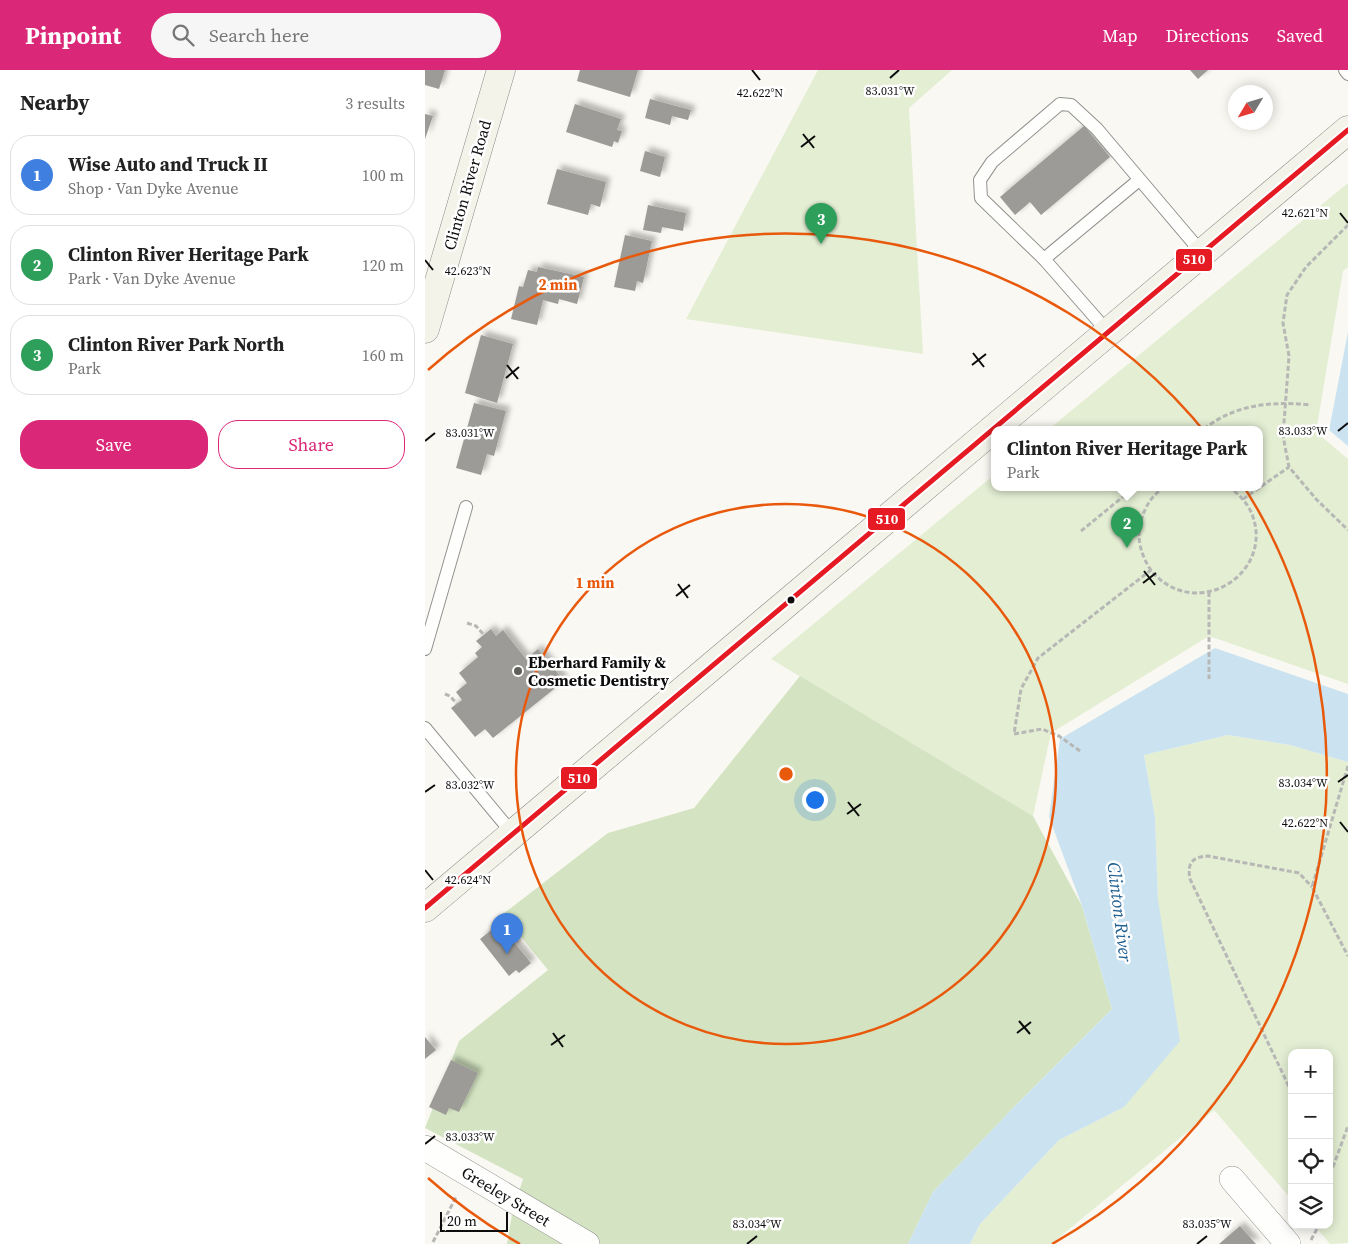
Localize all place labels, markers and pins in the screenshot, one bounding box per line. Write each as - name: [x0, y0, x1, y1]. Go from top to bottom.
- pin: 3: [805, 203, 837, 244]
- pin: 2: [1111, 507, 1143, 548]
- unlabelled marker: [786, 595, 796, 605]
- place label: Eberhard Family & Cosmetic Dentistry: [528, 651, 669, 691]
- marker: Eberhard Family & Cosmetic Dentistry: [512, 665, 524, 677]
- centre of rings: [777, 765, 795, 783]
- pin: 1: [491, 913, 523, 954]

